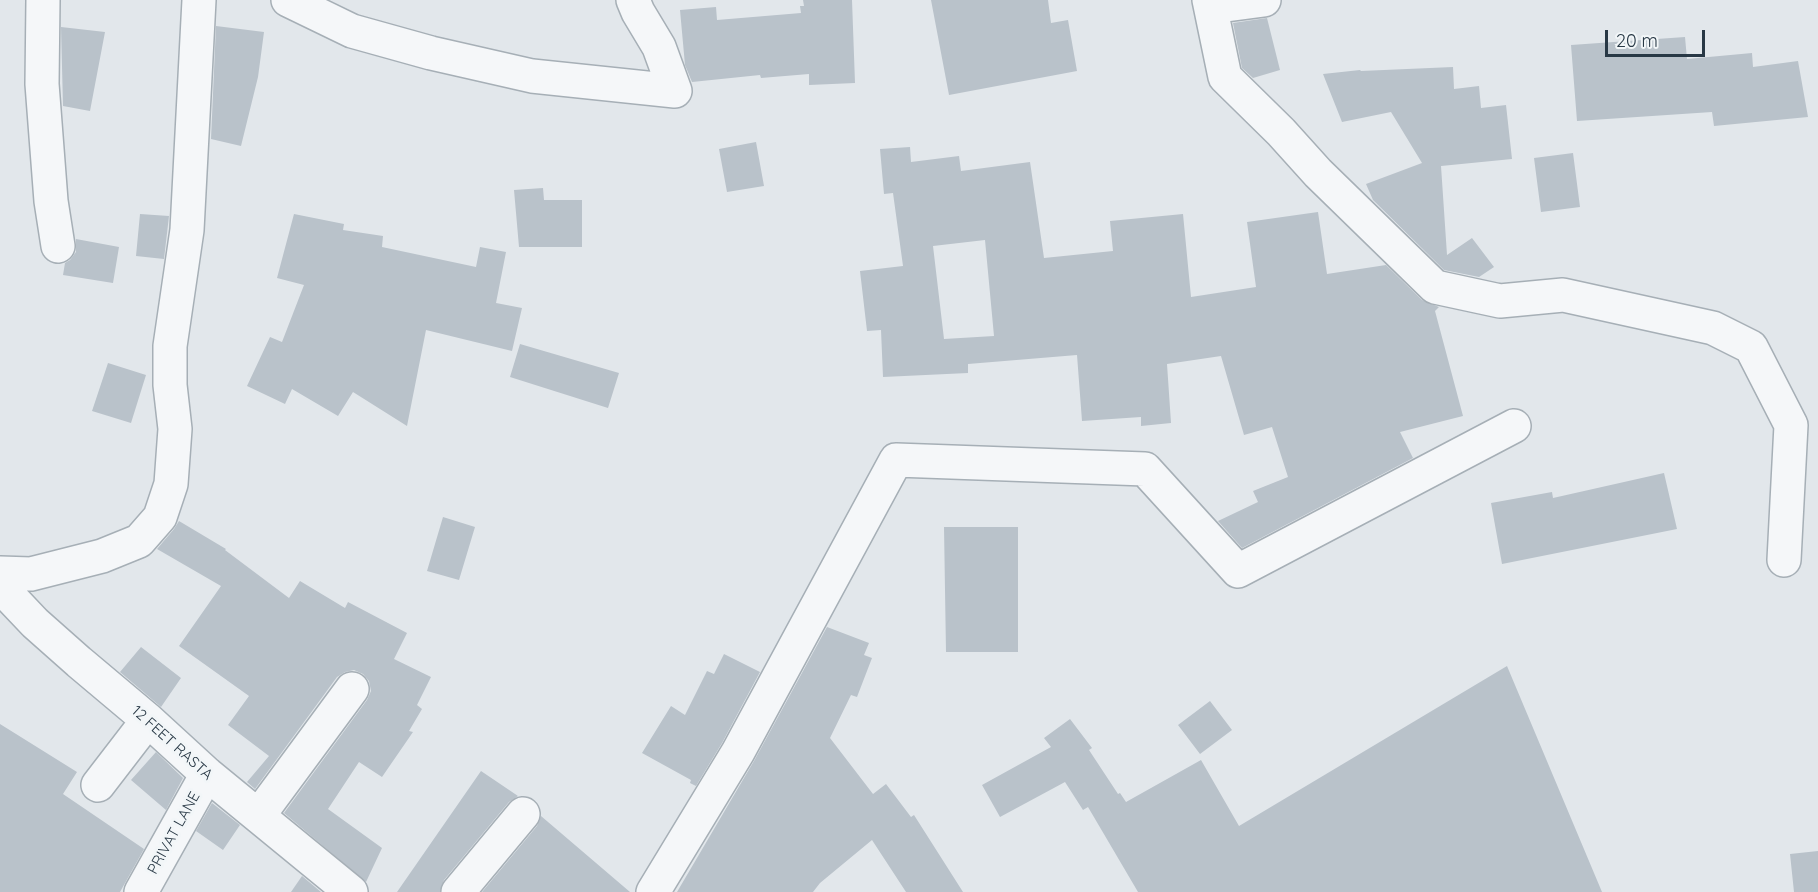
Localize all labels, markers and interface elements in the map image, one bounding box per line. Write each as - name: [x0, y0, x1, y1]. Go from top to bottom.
- scale bar: [1608, 18, 1708, 56]
- text: 20 m: [1616, 29, 1658, 52]
- street label: 12 FEET RASTA: [128, 702, 216, 784]
- street label: PRIVAT LANE: [144, 789, 204, 877]

